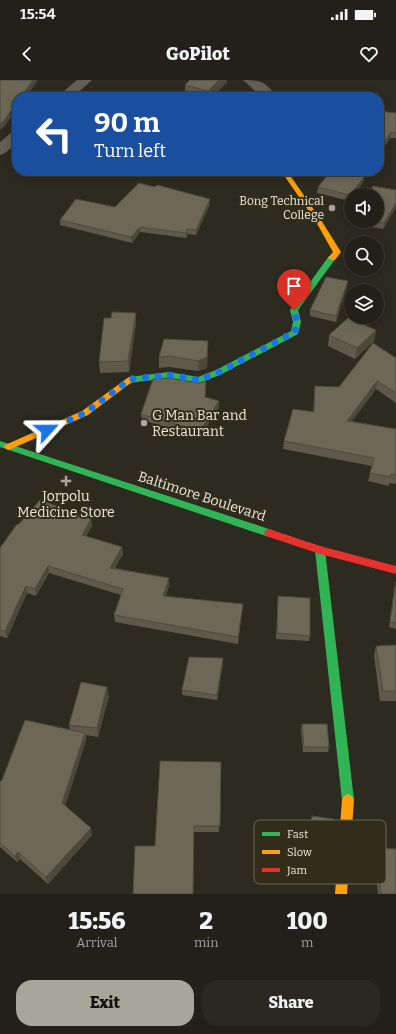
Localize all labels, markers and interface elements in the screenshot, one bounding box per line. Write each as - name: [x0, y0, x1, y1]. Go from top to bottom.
- text: 15:54: [20, 5, 56, 23]
- icon: back: [16, 43, 38, 65]
- text: GoPilot: [166, 43, 230, 65]
- icon: heart: [358, 43, 380, 65]
- text: 90 m: [94, 106, 160, 139]
- icon: left: [28, 108, 80, 160]
- text: Turn left: [94, 140, 166, 162]
- map controls: [344, 188, 384, 324]
- button: sound: [344, 188, 384, 228]
- place label: Bong Technical College: [239, 194, 325, 222]
- marker: Bong Technical College: [327, 203, 337, 213]
- button: search: [344, 236, 384, 276]
- pin: [277, 269, 311, 310]
- icon: arrive: [283, 275, 305, 297]
- button: layers: [344, 284, 384, 324]
- place label: G Man Bar and Restaurant: [152, 407, 247, 440]
- position arrow: [26, 409, 68, 451]
- marker: G Man Bar and Restaurant: [139, 418, 149, 428]
- street label: Baltimore Boulevard: [136, 468, 268, 525]
- marker: Jorpolu Medicine Store: [61, 476, 71, 486]
- place label: Jorpolu Medicine Store: [17, 488, 115, 521]
- legend: [254, 820, 386, 884]
- text: Fast: [287, 828, 308, 841]
- text: Slow: [287, 846, 312, 859]
- text: Jam: [286, 864, 307, 877]
- text: 15:56: [68, 907, 126, 935]
- text: 2: [199, 907, 213, 935]
- text: 100: [287, 907, 328, 935]
- text: Arrival: [76, 935, 118, 950]
- text: min: [194, 935, 218, 950]
- text: m: [301, 935, 313, 950]
- button: Exit: [16, 980, 194, 1026]
- button: Share: [202, 980, 380, 1026]

